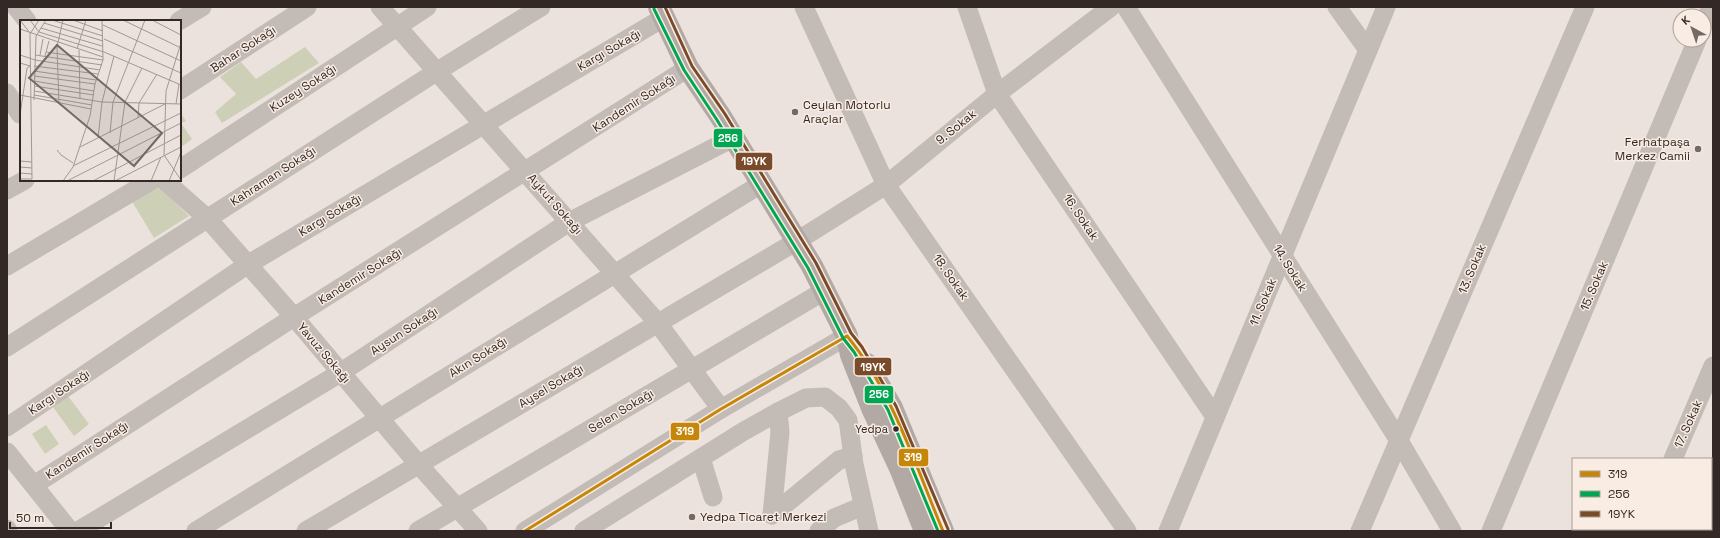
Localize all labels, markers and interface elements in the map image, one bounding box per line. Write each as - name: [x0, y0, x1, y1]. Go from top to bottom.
- north arrow: [1672, 8, 1712, 48]
- text: K: [1678, 13, 1693, 28]
- inset map: [20, 20, 181, 181]
- street label: Bahar Sokağı: [207, 22, 279, 76]
- street label: Kargı Sokağı: [574, 25, 644, 75]
- street label: Kuzey Sokağı: [267, 60, 339, 116]
- street label: Kandemir Sokağı: [589, 70, 679, 136]
- place label: Ceylan Motorlu Araçlar: [803, 97, 891, 127]
- street label: 9. Sokak: [933, 106, 980, 148]
- marker: Ceylan Motorlu Araçlar: [790, 107, 800, 117]
- line badge: 256: [713, 128, 743, 148]
- text: 256: [718, 131, 738, 145]
- place label: Ferhatpaşa Merkez Camii: [1615, 134, 1690, 164]
- street label: Kahraman Sokağı: [227, 142, 319, 210]
- marker: Ferhatpaşa Merkez Camii: [1693, 144, 1703, 154]
- line badge: 19YK: [735, 152, 773, 171]
- text: 19YK: [741, 154, 767, 168]
- street label: Aykut Sokağı: [524, 170, 586, 238]
- street label: Kargı Sokağı: [296, 190, 364, 240]
- street label: 16. Sokak: [1060, 191, 1103, 244]
- street label: 14. Sokak: [1269, 241, 1311, 295]
- street label: 13. Sokak: [1454, 241, 1490, 296]
- street label: Kandemir Sokağı: [315, 244, 405, 308]
- street label: 18. Sokak: [929, 251, 973, 304]
- street label: 15. Sokak: [1576, 258, 1612, 313]
- street label: 11. Sokak: [1246, 275, 1280, 328]
- street label: Aysun Sokağı: [367, 303, 441, 359]
- street label: Yavuz Sokağı: [294, 319, 354, 387]
- street label: Akın Sokağı: [446, 333, 510, 381]
- line badge: 19YK: [854, 357, 892, 376]
- street label: Aysel Sokağı: [516, 360, 586, 412]
- text: 19YK: [860, 360, 886, 374]
- street label: Kargı Sokağı: [25, 366, 93, 418]
- street label: Selen Sokağı: [585, 385, 657, 437]
- line badge: 256: [864, 385, 894, 404]
- text: 256: [869, 387, 889, 401]
- street label: 17. Sokak: [1670, 397, 1706, 451]
- street label: Kandemir Sokağı: [42, 417, 132, 483]
- line badge: 319: [670, 422, 700, 441]
- place label: Yedpa: [855, 422, 889, 436]
- text: 319: [676, 424, 694, 438]
- marker: Yedpa: [891, 424, 901, 434]
- line badge: 319: [898, 448, 929, 467]
- text: 319: [904, 450, 922, 464]
- legend: [1572, 458, 1712, 530]
- text: 319: [1608, 466, 1627, 482]
- text: 256: [1608, 486, 1630, 502]
- scale bar: [10, 504, 111, 530]
- text: 19YK: [1608, 506, 1636, 522]
- place label: Yedpa Ticaret Merkezi: [700, 509, 827, 525]
- text: 50 m: [16, 510, 44, 526]
- marker: Yedpa Ticaret Merkezi: [687, 512, 697, 522]

